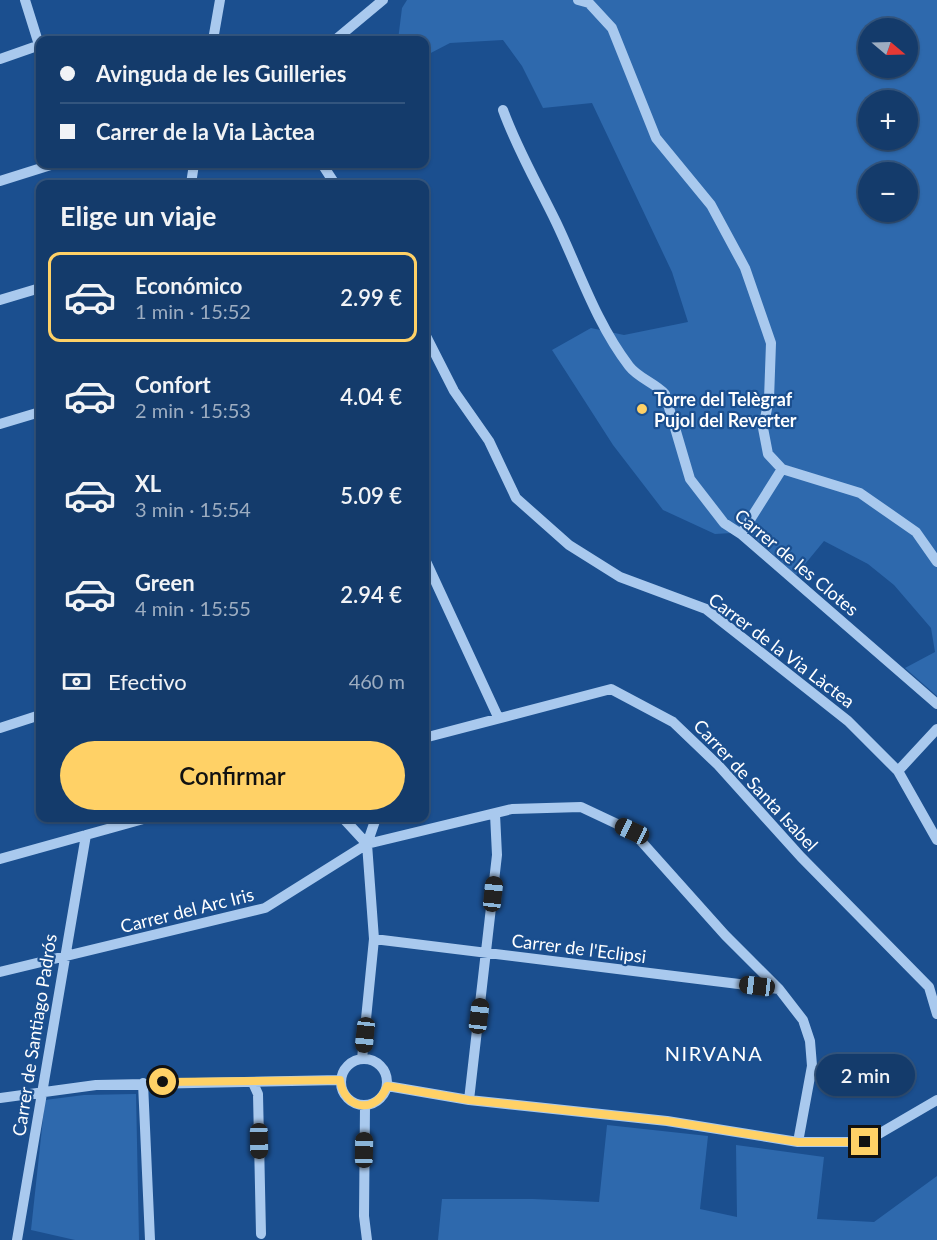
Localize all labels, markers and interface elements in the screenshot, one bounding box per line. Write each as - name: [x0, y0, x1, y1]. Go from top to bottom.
- north arrow: [858, 18, 918, 78]
- map controls: [858, 18, 918, 222]
- text: Avinguda de les Guilleries: [96, 60, 346, 87]
- button: +: [858, 90, 918, 150]
- text: Carrer de la Via Làctea: [96, 118, 315, 145]
- button: −: [858, 162, 918, 222]
- text: Elige un viaje: [60, 199, 217, 232]
- icon: car: [63, 270, 117, 324]
- text: Económico: [135, 272, 242, 299]
- text: 2.99 €: [340, 284, 402, 311]
- text: 1 min · 15:52: [135, 299, 251, 323]
- icon: car: [63, 369, 117, 423]
- text: Confort: [135, 371, 211, 398]
- text: 4.04 €: [340, 383, 402, 410]
- place label: Torre del Telègraf Pujol del Reverter: [654, 388, 797, 431]
- text: 2 min · 15:53: [135, 398, 251, 422]
- marker: Torre del Telègraf Pujol del Reverter: [635, 402, 649, 416]
- icon: car: [63, 468, 117, 522]
- text: XL: [135, 470, 161, 497]
- text: 5.09 €: [340, 482, 402, 509]
- text: 3 min · 15:54: [135, 497, 251, 521]
- street label: Carrer de les Clotes: [731, 504, 863, 620]
- icon: car: [63, 567, 117, 621]
- text: Green: [135, 569, 195, 596]
- text: 2.94 €: [340, 581, 402, 608]
- street label: Carrer de la Via Làctea: [705, 588, 859, 712]
- text: 4 min · 15:55: [135, 596, 251, 620]
- icon: cash: [60, 665, 93, 698]
- text: Efectivo: [108, 668, 187, 695]
- text: 460 m: [349, 669, 405, 693]
- street label: Carrer de Santa Isabel: [689, 715, 823, 855]
- button: Confirmar: [60, 741, 405, 810]
- car: [612, 815, 652, 847]
- car: [482, 875, 504, 913]
- street label: Carrer del Arc Iris: [118, 883, 256, 937]
- street label: Carrer de l'Eclipsi: [510, 929, 648, 967]
- street label: Carrer de Santiago Padrós: [7, 932, 61, 1138]
- car: [738, 975, 776, 997]
- car: [468, 997, 490, 1035]
- car: [354, 1016, 376, 1054]
- district label: NIRVANA: [665, 1041, 763, 1065]
- callout: 2 min: [816, 1055, 914, 1097]
- text: 2 min: [841, 1063, 890, 1087]
- route start: [149, 1068, 176, 1095]
- car: [250, 1123, 268, 1159]
- route end: [851, 1128, 878, 1155]
- car: [355, 1132, 373, 1168]

